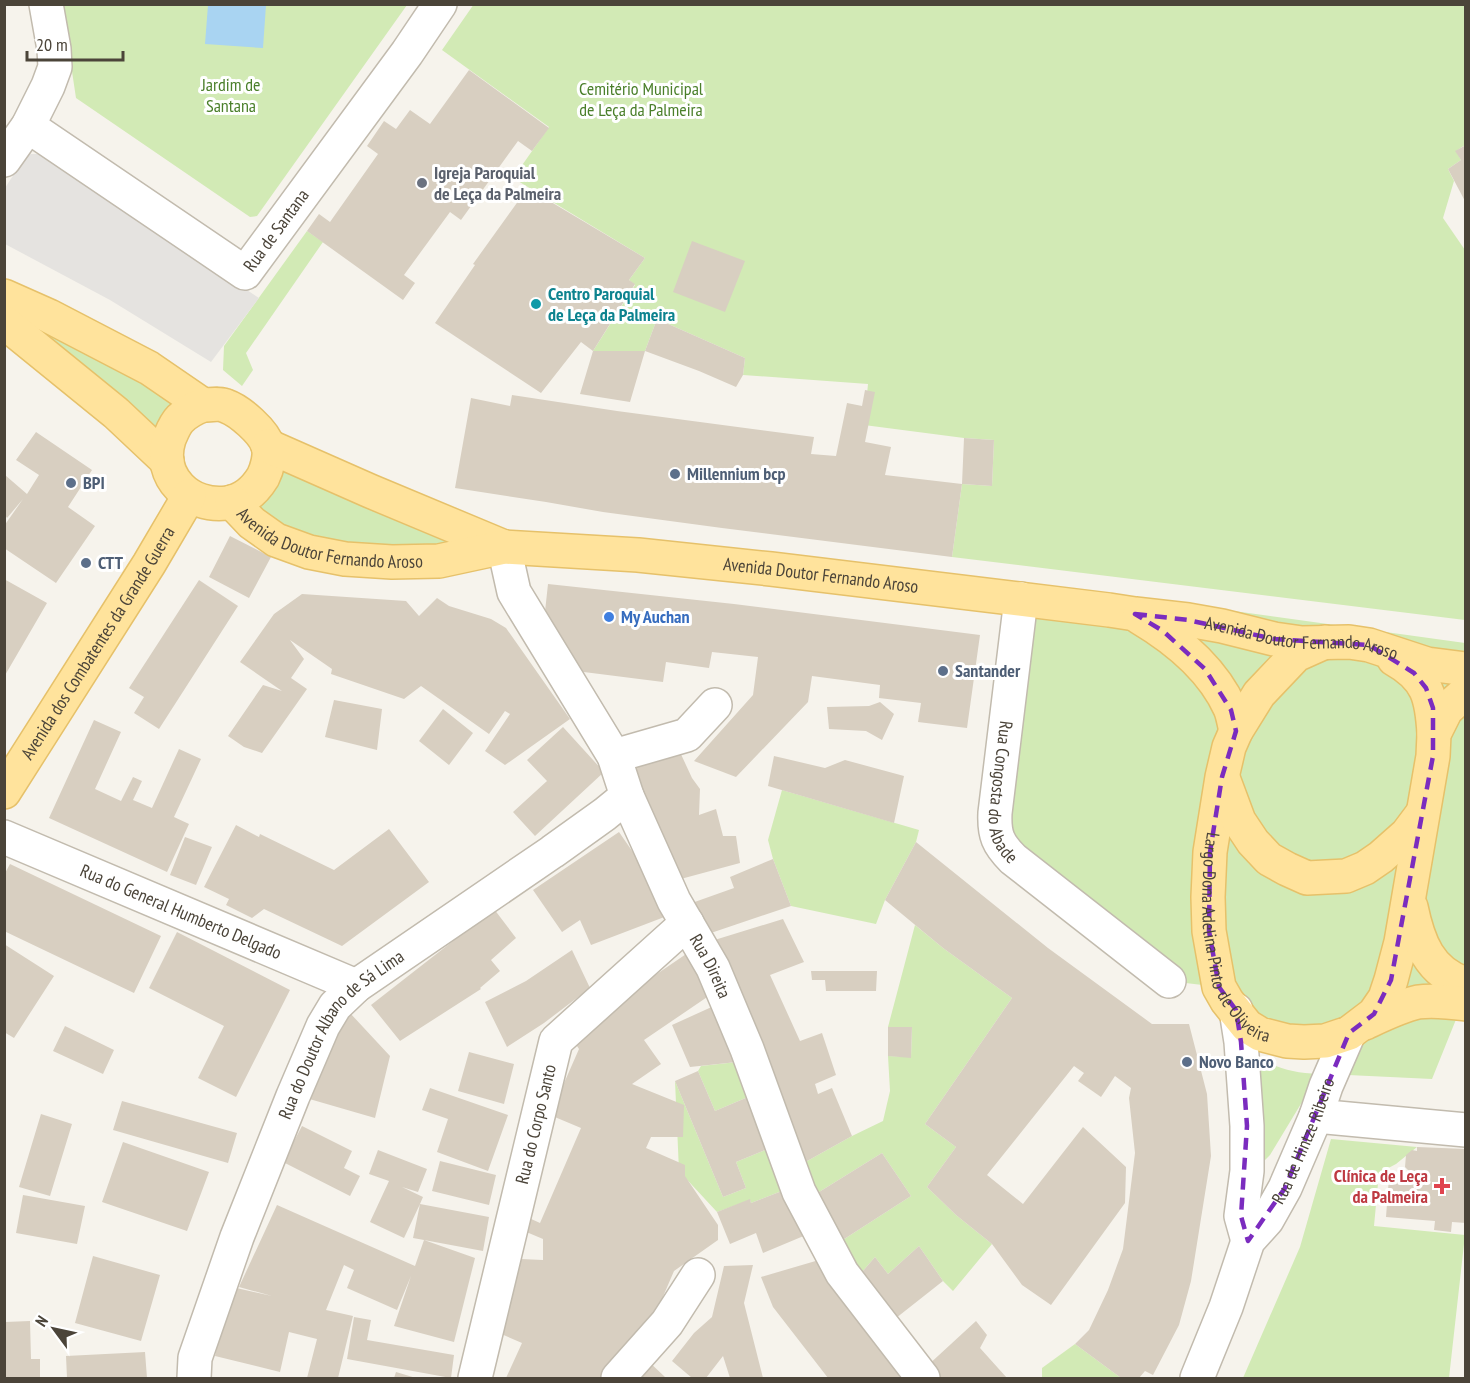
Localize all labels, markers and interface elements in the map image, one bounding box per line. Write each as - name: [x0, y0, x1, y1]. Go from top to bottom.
- scale bar: [27, 24, 123, 62]
- text: 20 m: [36, 33, 68, 56]
- park label: Jardim de Santana: [201, 73, 260, 117]
- park label: Cemitério Municipal de Leça da Palmeira: [579, 77, 704, 121]
- place label: Igreja Paroquial de Leça da Palmeira: [434, 161, 561, 205]
- marker: Igreja Paroquial de Leça da Palmeira: [415, 176, 429, 190]
- street label: Rua de Santana: [238, 184, 314, 276]
- place label: Centro Paroquial de Leça da Palmeira: [548, 282, 675, 326]
- marker: Centro Paroquial de Leça da Palmeira: [529, 297, 543, 311]
- place label: Millennium bcp: [687, 462, 786, 485]
- marker: Millennium bcp: [668, 467, 682, 481]
- place label: BPI: [83, 471, 105, 494]
- marker: BPI: [64, 476, 78, 490]
- street label: Avenida Doutor Fernando Aroso: [232, 502, 423, 573]
- street label: Avenida dos Combatentes da Grande Guerra: [16, 522, 179, 764]
- place label: CTT: [98, 551, 123, 574]
- street label: Avenida Doutor Fernando Aroso: [722, 552, 920, 598]
- marker: CTT: [79, 556, 93, 570]
- place label: My Auchan: [621, 605, 690, 628]
- marker: My Auchan: [602, 610, 616, 624]
- street label: Avenida Doutor Fernando Aroso: [1203, 611, 1401, 665]
- place label: Santander: [955, 659, 1021, 682]
- marker: Santander: [936, 664, 950, 678]
- street label: Rua Congosta do Abade: [984, 720, 1023, 868]
- street label: Largo Dona Adelina Pinto de Oliveira: [1197, 831, 1273, 1047]
- street label: Rua do General Humberto Delgado: [77, 859, 285, 964]
- street label: Rua Direita: [685, 930, 736, 1002]
- street label: Rua do Doutor Albano de Sá Lima: [273, 945, 408, 1122]
- place label: Novo Banco: [1199, 1050, 1274, 1073]
- marker: Novo Banco: [1180, 1055, 1194, 1069]
- street label: Rua do Corpo Santo: [510, 1062, 561, 1186]
- street label: Rua de Hintze Ribeiro: [1266, 1074, 1339, 1208]
- place label: Clínica de Leça da Palmeira: [1334, 1164, 1428, 1208]
- marker: Clínica de Leça da Palmeira: [1433, 1177, 1451, 1195]
- north arrow: [24, 1299, 84, 1359]
- text: N: [31, 1312, 52, 1330]

